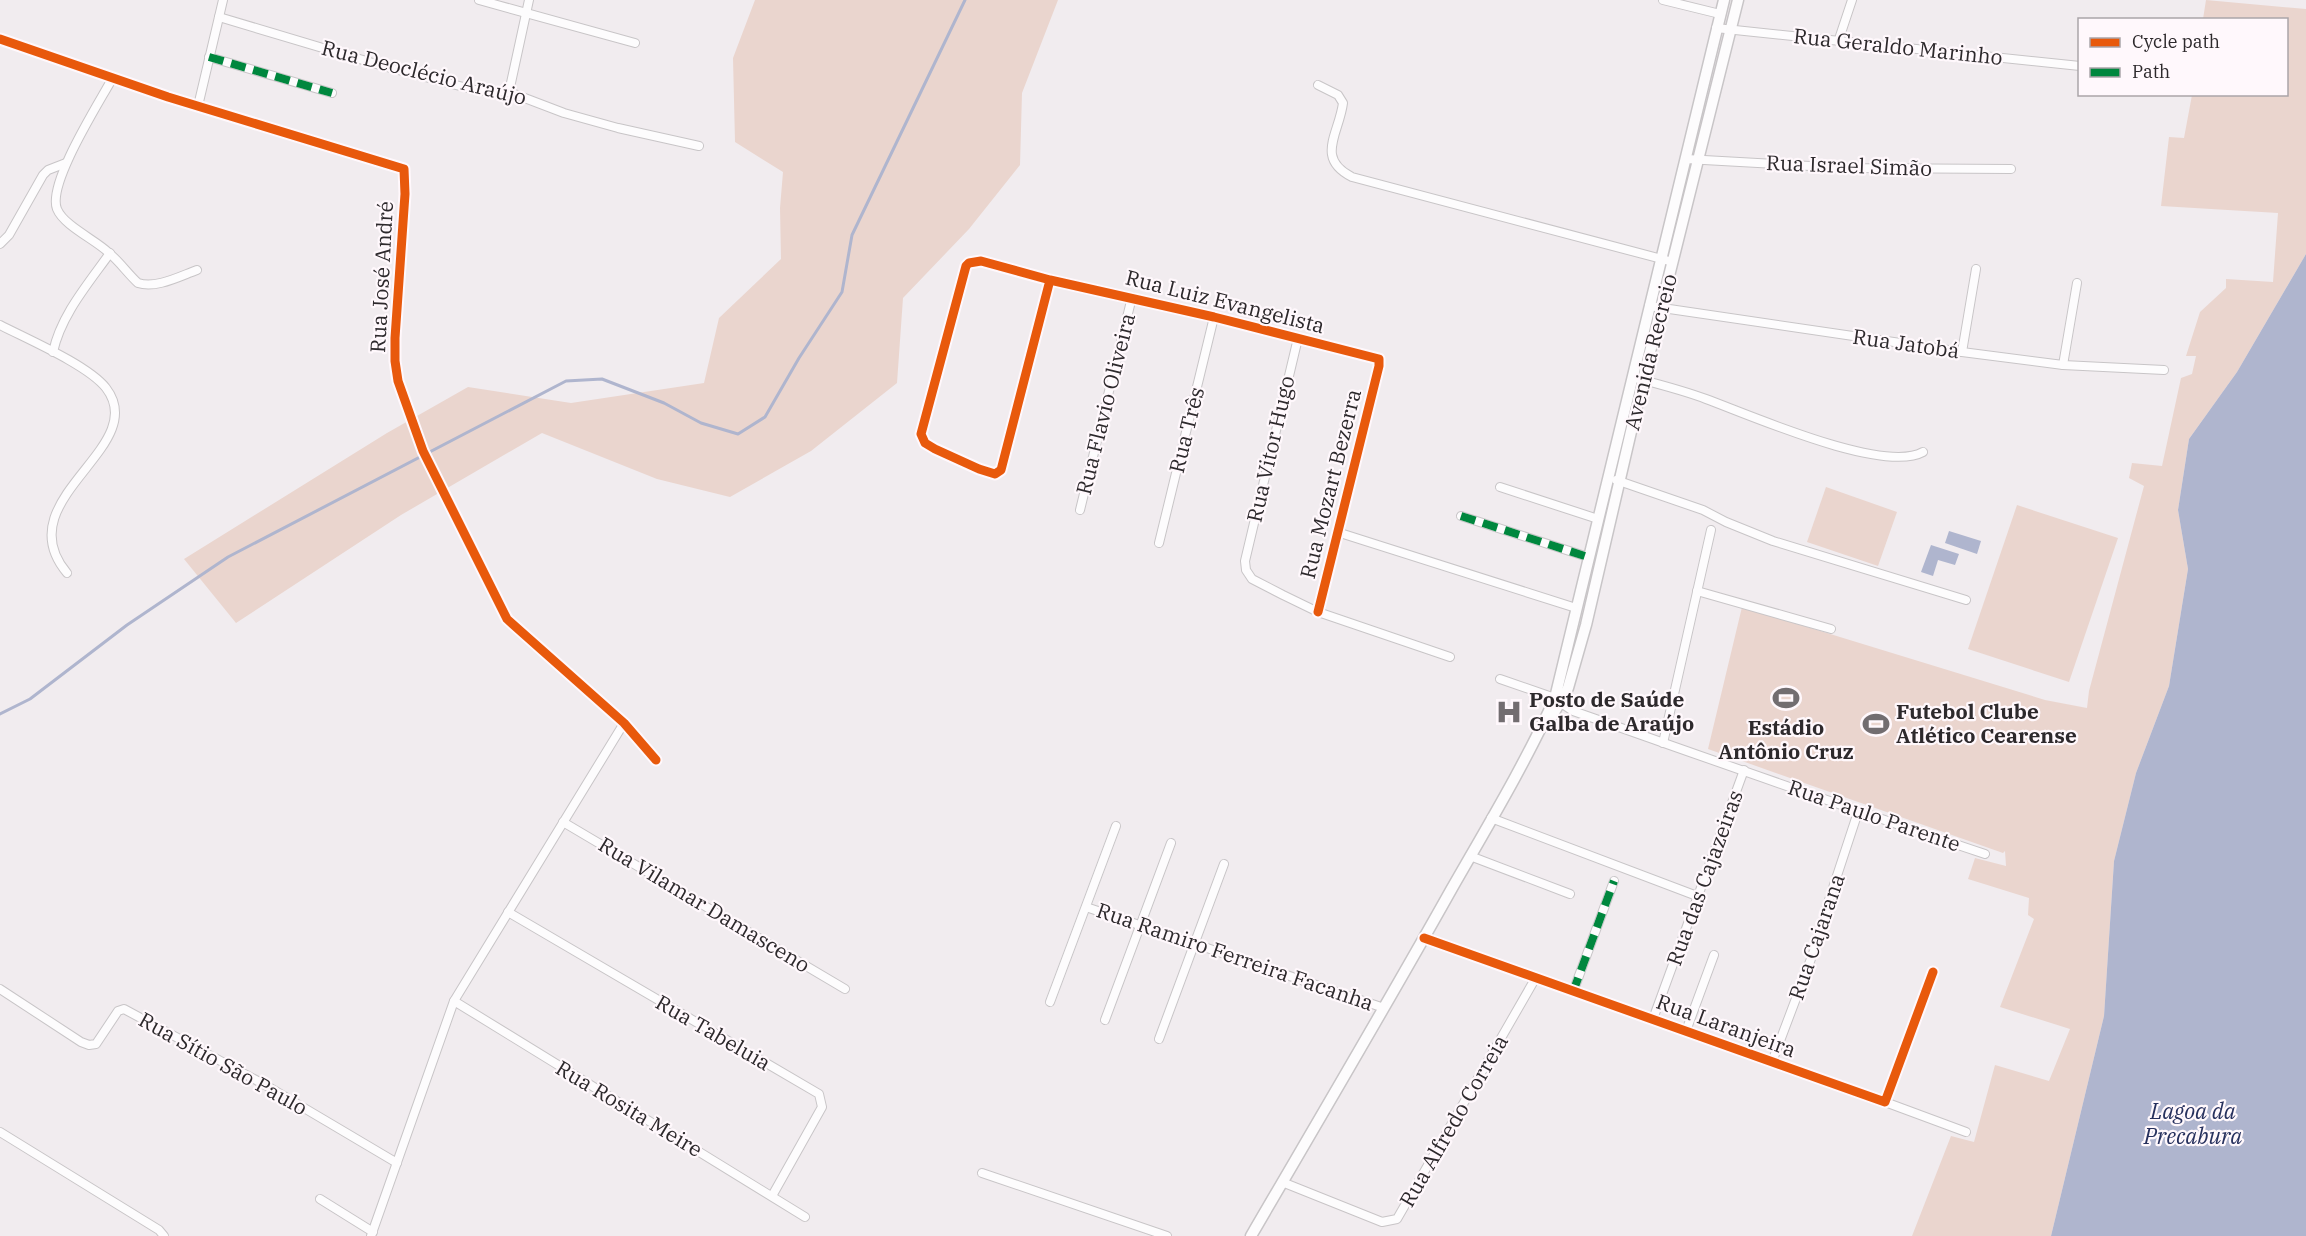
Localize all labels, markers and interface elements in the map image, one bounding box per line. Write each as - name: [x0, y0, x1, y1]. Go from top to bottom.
- legend: [2078, 18, 2288, 96]
- street label: Rua Geraldo Marinho: [1792, 21, 2004, 71]
- text: Cycle path: [2132, 30, 2220, 53]
- street label: Rua Deoclécio Araújo: [319, 33, 530, 111]
- text: Path: [2132, 60, 2170, 83]
- street label: Rua Israel Simão: [1765, 148, 1933, 182]
- street label: Rua José André: [363, 200, 399, 354]
- street label: Rua Luiz Evangelista: [1123, 263, 1328, 339]
- street label: Avenida Recreio: [1617, 271, 1683, 433]
- street label: Rua Flavio Oliveira: [1069, 310, 1141, 497]
- street label: Rua Jatobá: [1851, 322, 1961, 364]
- street label: Rua Vitor Hugo: [1240, 373, 1300, 525]
- street label: Rua Três: [1162, 384, 1210, 476]
- street label: Rua Mozart Bezerra: [1293, 386, 1367, 581]
- sports icon: Estádio Antônio Cruz: [1771, 683, 1801, 713]
- place label: Posto de Saúde Galba de Araújo: [1529, 685, 1694, 737]
- hospital icon: Posto de Saúde Galba de Araújo: [1494, 697, 1524, 727]
- place label: Futebol Clube Atlético Cearense: [1896, 697, 2077, 749]
- sports icon: Futebol Clube Atlético Cearense: [1861, 709, 1891, 739]
- place label: Estádio Antônio Cruz: [1718, 713, 1854, 765]
- street label: Rua Paulo Parente: [1784, 772, 1964, 858]
- street label: Rua das Cajazeiras: [1659, 786, 1749, 969]
- street label: Rua Vilamar Damasceno: [594, 830, 815, 978]
- street label: Rua Cajarana: [1781, 870, 1851, 1004]
- street label: Rua Ramiro Ferreira Facanha: [1093, 895, 1378, 1017]
- street label: Rua Laranjeira: [1653, 987, 1800, 1063]
- street label: Rua Tabeluia: [651, 988, 776, 1076]
- street label: Rua Sítio São Paulo: [134, 1005, 313, 1121]
- street label: Rua Alfredo Correia: [1392, 1029, 1514, 1212]
- street label: Rua Rosita Meire: [551, 1053, 708, 1163]
- water label: Lagoa da Precabura: [2143, 1096, 2242, 1150]

